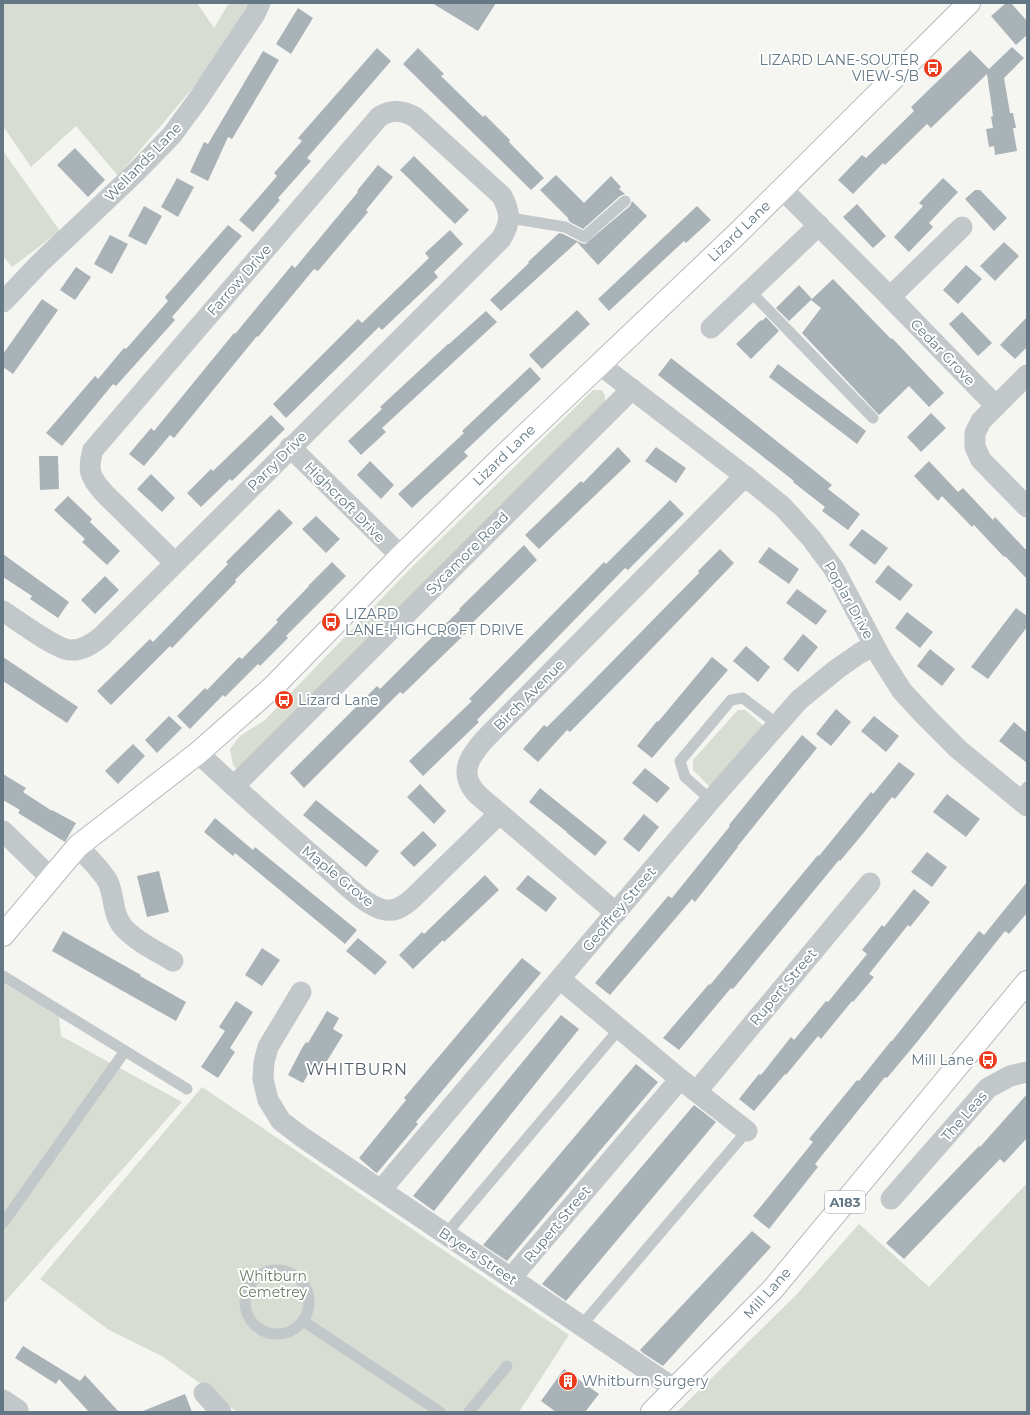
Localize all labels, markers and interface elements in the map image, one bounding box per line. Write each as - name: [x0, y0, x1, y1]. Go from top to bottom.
- place label: LIZARD LANE-SOUTER VIEW-S/B: [759, 51, 919, 85]
- bus stop icon: LIZARD LANE-SOUTER VIEW-S/B: [922, 57, 944, 79]
- street label: Wellands Lane: [101, 119, 185, 205]
- street label: Lizard Lane: [704, 197, 774, 265]
- street label: Farrow Drive: [203, 241, 275, 319]
- street label: Cedar Grove: [907, 315, 979, 389]
- street label: Lizard Lane: [469, 421, 539, 489]
- street label: Parry Drive: [243, 427, 311, 495]
- street label: Highcroft Drive: [301, 458, 389, 546]
- street label: Sycamore Road: [422, 508, 512, 598]
- street label: Poplar Drive: [820, 558, 878, 642]
- place label: LIZARD LANE-HIGHCROFT DRIVE: [345, 605, 524, 639]
- bus stop icon: LIZARD LANE-HIGHCROFT DRIVE: [320, 611, 342, 633]
- street label: Birch Avenue: [490, 656, 568, 734]
- bus stop icon: Lizard Lane: [273, 689, 295, 711]
- place label: Lizard Lane: [298, 691, 378, 709]
- street label: Maple Grove: [298, 841, 378, 911]
- street label: Geoffrey Street: [578, 863, 660, 955]
- street label: Rupert Street: [746, 945, 821, 1029]
- bus stop icon: Mill Lane: [977, 1049, 999, 1071]
- place label: Mill Lane: [911, 1051, 974, 1069]
- district label: WHITBURN: [306, 1060, 408, 1079]
- street label: The Leas: [937, 1087, 991, 1145]
- street label: Rupert Street: [520, 1182, 595, 1266]
- road number: A183: [825, 1191, 865, 1213]
- street label: Bryers Street: [436, 1223, 521, 1289]
- street label: Mill Lane: [739, 1264, 795, 1322]
- park label: Whitburn Cemetrey: [239, 1267, 308, 1301]
- building icon: Whitburn Surgery: [557, 1370, 579, 1392]
- place label: Whitburn Surgery: [582, 1372, 709, 1390]

